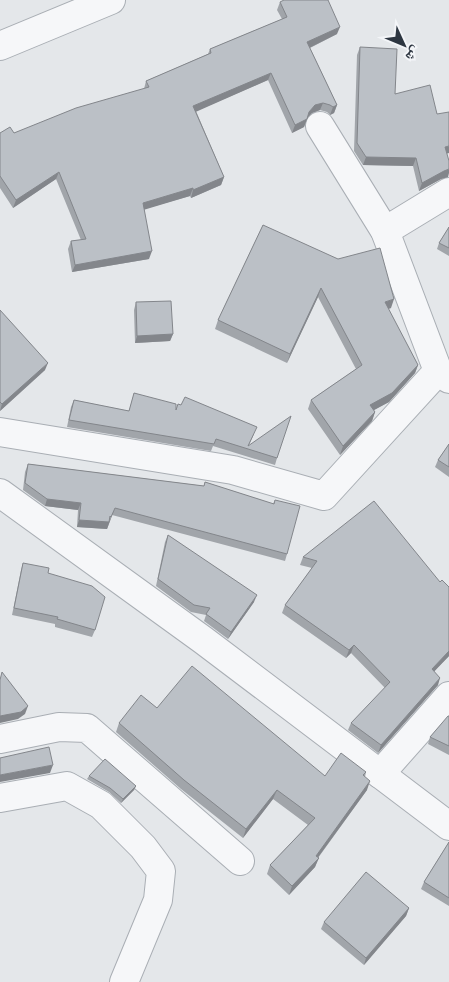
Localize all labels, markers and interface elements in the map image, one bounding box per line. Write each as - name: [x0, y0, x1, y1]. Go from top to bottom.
- north arrow: [379, 20, 429, 70]
- text: ش: [402, 42, 424, 65]

